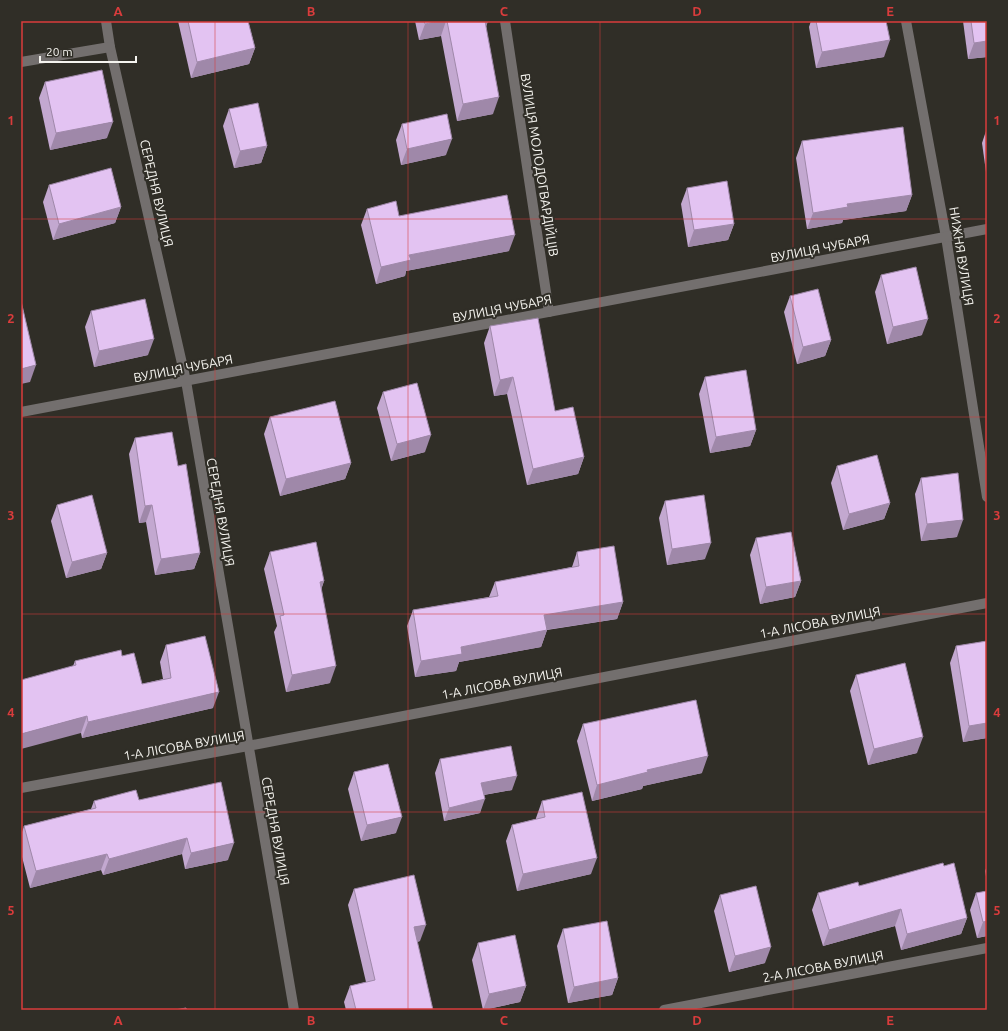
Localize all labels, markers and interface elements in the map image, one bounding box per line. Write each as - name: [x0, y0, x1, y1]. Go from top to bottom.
- text: A: [113, 4, 123, 18]
- text: B: [307, 4, 316, 18]
- text: C: [500, 4, 509, 18]
- text: D: [692, 4, 702, 18]
- text: E: [886, 4, 894, 18]
- scale bar: [40, 38, 136, 64]
- text: 20 m: [46, 45, 73, 58]
- street label: ВУЛИЦЯ МОЛОДОГВАРДІЙЦІВ: [519, 72, 561, 258]
- text: 1: [7, 113, 15, 127]
- text: 1: [993, 113, 1001, 127]
- street label: СЕРЕДНЯ ВУЛИЦЯ: [138, 138, 176, 248]
- street label: НИЖНЯ ВУЛИЦЯ: [947, 206, 977, 306]
- street label: ВУЛИЦЯ ЧУБАРЯ: [769, 231, 871, 265]
- street label: ВУЛИЦЯ ЧУБАРЯ: [451, 291, 553, 325]
- text: 2: [7, 311, 15, 325]
- text: 2: [993, 311, 1001, 325]
- street label: ВУЛИЦЯ ЧУБАРЯ: [132, 351, 234, 385]
- street label: СЕРЕДНЯ ВУЛИЦЯ: [205, 457, 237, 567]
- text: 3: [7, 508, 15, 522]
- text: 3: [993, 508, 1001, 522]
- street label: 1-А ЛІСОВА ВУЛИЦЯ: [758, 603, 882, 641]
- street label: 1-А ЛІСОВА ВУЛИЦЯ: [440, 664, 564, 702]
- text: 4: [7, 705, 15, 719]
- text: 4: [993, 705, 1001, 719]
- street label: 1-А ЛІСОВА ВУЛИЦЯ: [122, 727, 246, 763]
- street label: СЕРЕДНЯ ВУЛИЦЯ: [260, 776, 292, 886]
- text: 5: [7, 903, 15, 917]
- text: 5: [993, 903, 1001, 917]
- street label: 2-А ЛІСОВА ВУЛИЦЯ: [761, 947, 885, 985]
- text: A: [113, 1013, 123, 1027]
- text: B: [307, 1013, 316, 1027]
- text: C: [500, 1013, 509, 1027]
- text: D: [692, 1013, 702, 1027]
- text: E: [886, 1013, 894, 1027]

